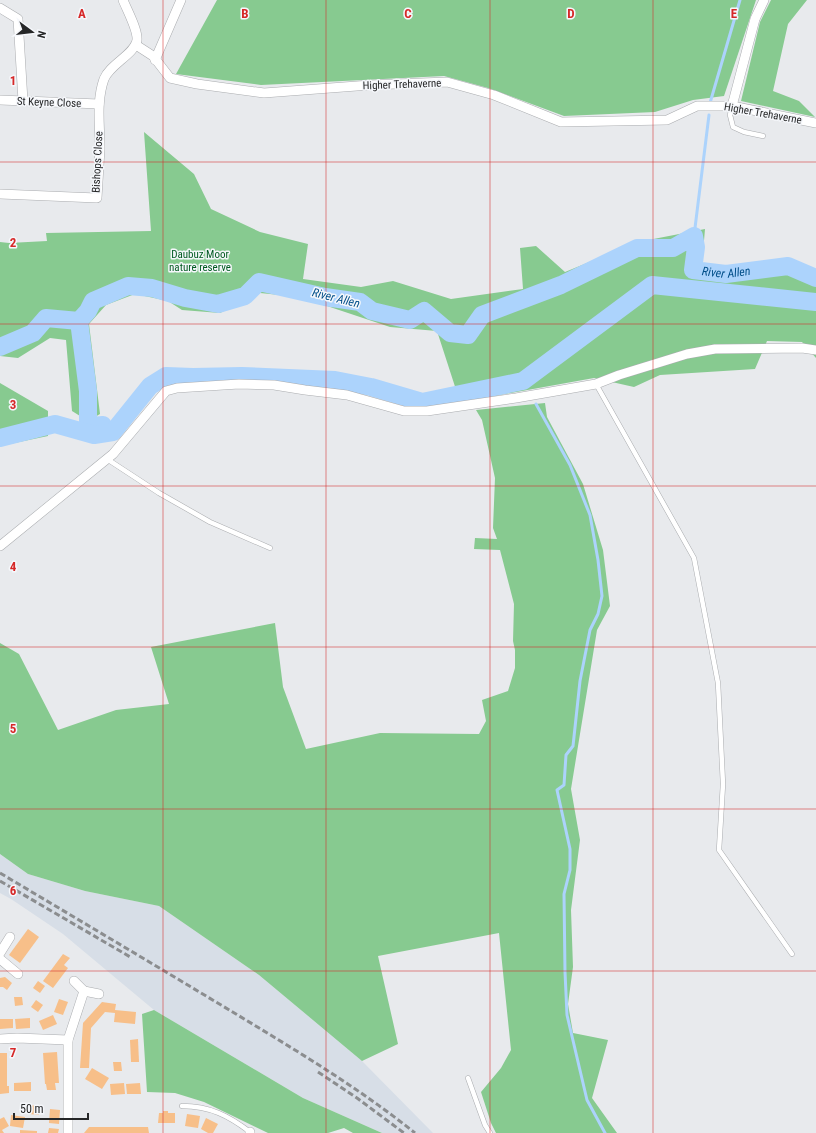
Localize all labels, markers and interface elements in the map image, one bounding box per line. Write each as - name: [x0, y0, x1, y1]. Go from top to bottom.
- text: A: [78, 6, 86, 21]
- text: B: [241, 6, 249, 21]
- text: C: [404, 6, 412, 21]
- text: D: [567, 6, 575, 21]
- text: E: [731, 6, 738, 21]
- north arrow: [12, 12, 52, 52]
- text: N: [34, 30, 48, 40]
- text: 1: [10, 73, 16, 88]
- street label: Higher Trehaverne: [362, 77, 442, 92]
- street label: St Keyne Close: [17, 95, 81, 110]
- street label: Higher Trehaverne: [723, 100, 803, 127]
- street label: Bishops Close: [89, 131, 106, 193]
- text: 2: [10, 235, 17, 250]
- park label: Daubuz Moor nature reserve: [169, 248, 231, 274]
- water label: River Allen: [701, 264, 752, 281]
- water label: River Allen: [311, 285, 362, 311]
- text: 3: [10, 397, 16, 412]
- text: 4: [10, 559, 17, 574]
- text: 5: [10, 721, 17, 736]
- text: 6: [10, 883, 17, 898]
- text: 7: [10, 1045, 17, 1060]
- scale bar: [14, 1095, 88, 1121]
- text: 50 m: [20, 1102, 44, 1116]

